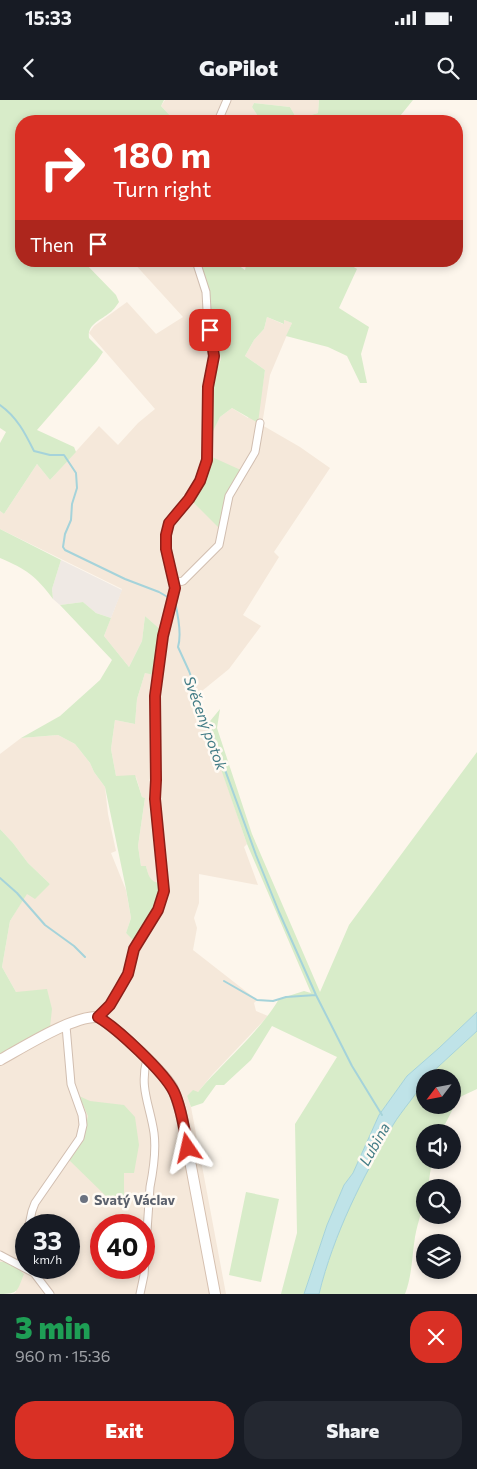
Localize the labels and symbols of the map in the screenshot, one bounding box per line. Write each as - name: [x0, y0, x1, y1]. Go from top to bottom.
- pin: [189, 309, 231, 351]
- water label: Svěcený potok: [181, 673, 232, 773]
- north arrow: [416, 1069, 461, 1114]
- water label: Lubina: [355, 1119, 393, 1169]
- position arrow: [161, 1121, 213, 1173]
- place label: Svatý Václav: [94, 1191, 175, 1208]
- marker: Svatý Václav: [78, 1193, 90, 1205]
- speed limit sign: 40: [90, 1214, 155, 1279]

